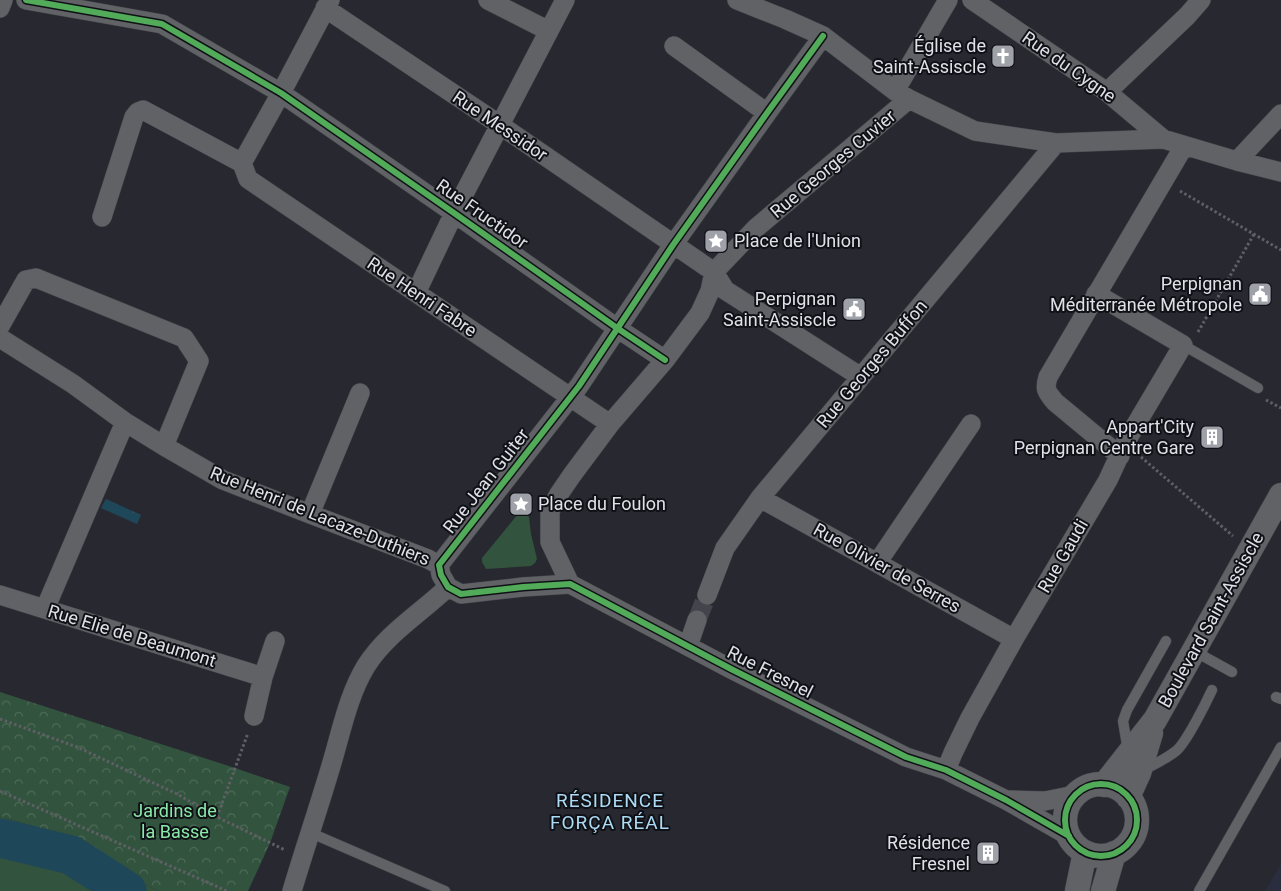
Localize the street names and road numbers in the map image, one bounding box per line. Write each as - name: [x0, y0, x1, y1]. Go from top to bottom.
- street label: Rue du Cygne: [1019, 27, 1120, 107]
- street label: Rue Messidor: [449, 86, 552, 165]
- street label: Rue Georges Cuvier: [766, 105, 899, 222]
- street label: Rue Fructidor: [432, 174, 532, 253]
- street label: Rue Henri Fabre: [364, 252, 481, 341]
- street label: Rue Georges Buffon: [812, 296, 931, 432]
- street label: Rue Jean Guiter: [438, 424, 533, 537]
- street label: Rue Henri de Lacaze-Duthiers: [207, 462, 433, 569]
- street label: Rue Gaudi: [1033, 515, 1092, 596]
- street label: Rue Olivier de Serres: [810, 518, 964, 617]
- street label: Boulevard Saint-Assiscle: [1154, 528, 1268, 711]
- street label: Rue Elie de Beaumont: [46, 600, 219, 671]
- street label: Rue Fresnel: [724, 641, 817, 702]

